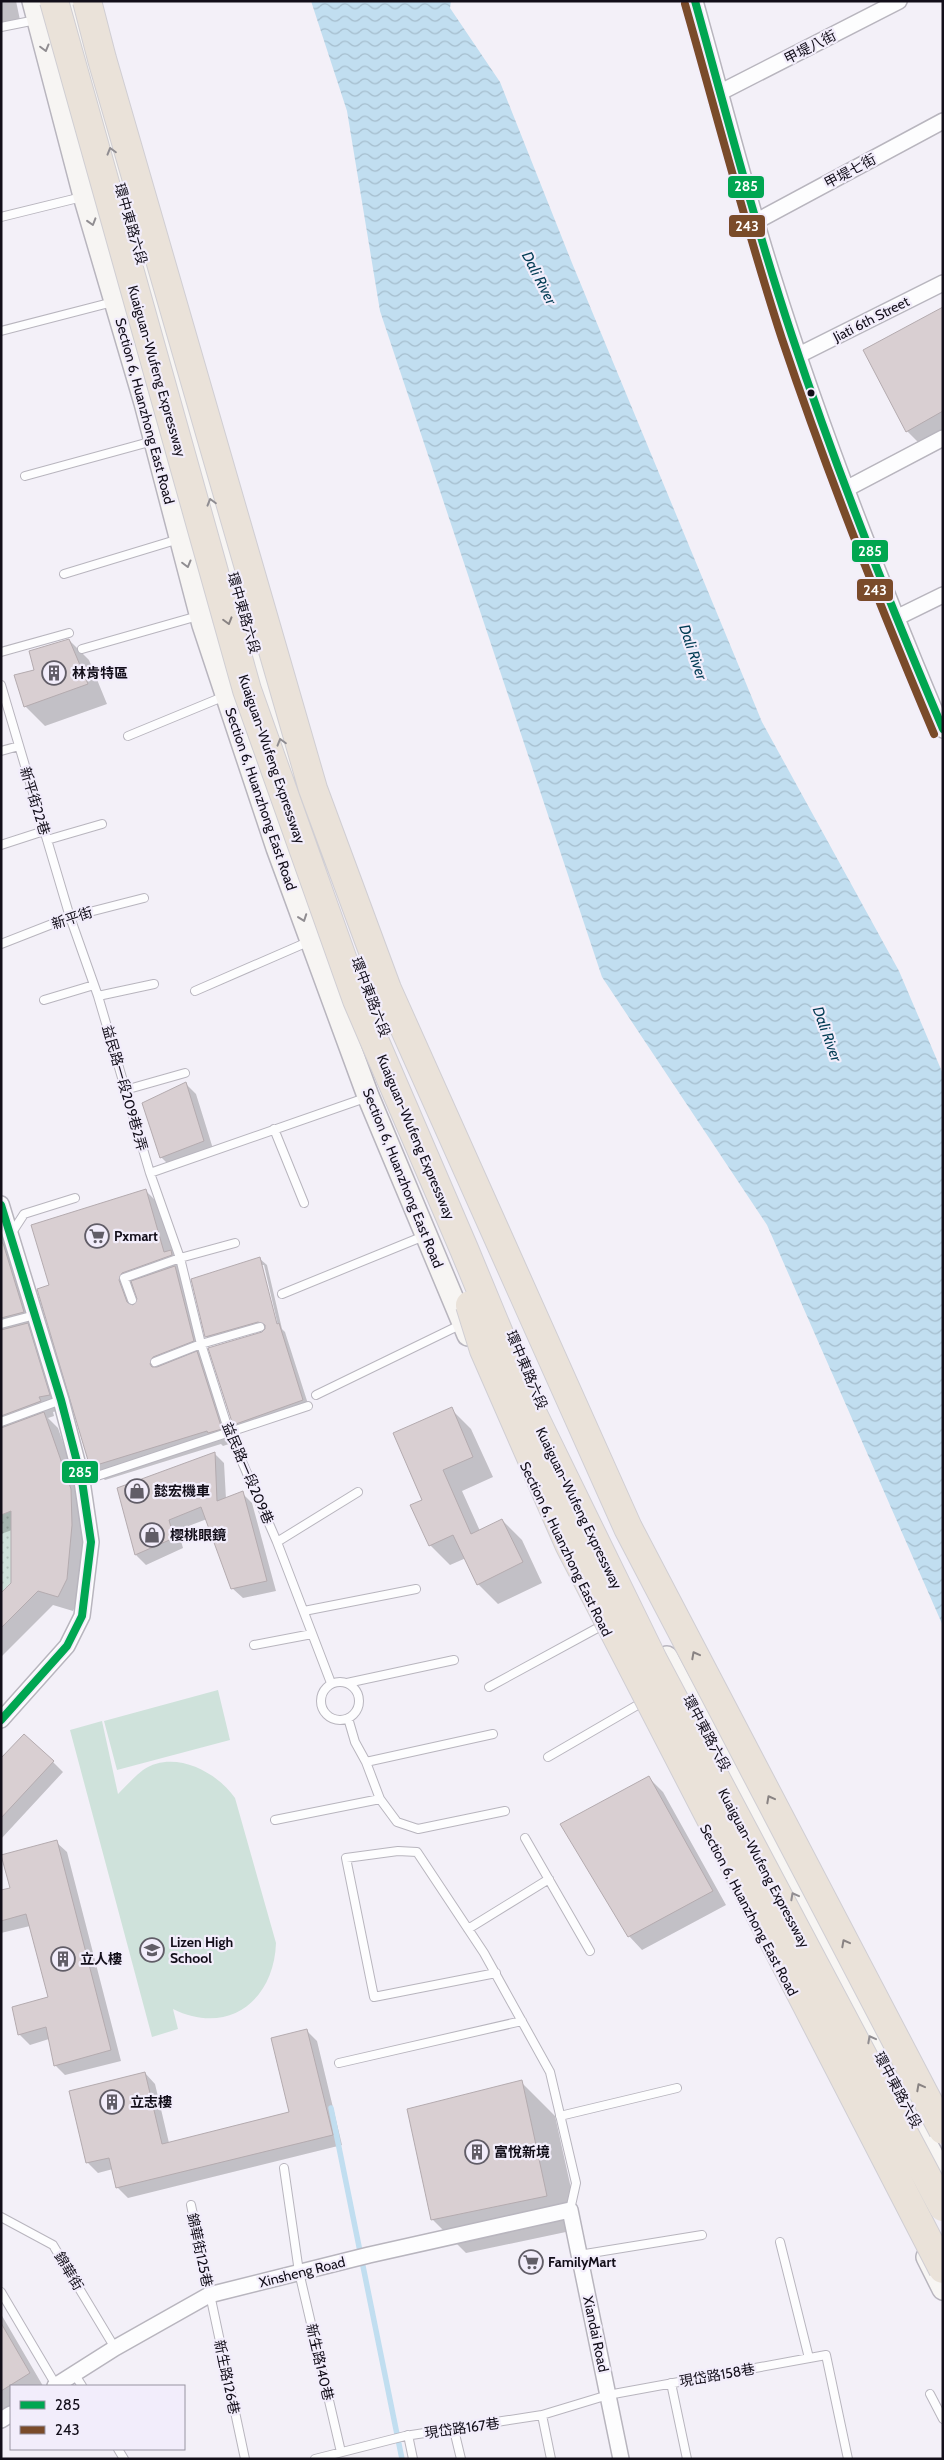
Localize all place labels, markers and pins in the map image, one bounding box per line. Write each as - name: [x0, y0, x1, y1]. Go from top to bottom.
- unlabelled marker: [806, 388, 816, 398]
- building icon: 林肯特區: [41, 660, 67, 686]
- place label: 林肯特區: [72, 664, 128, 682]
- supermarket icon: Pxmart: [84, 1223, 110, 1249]
- place label: Pxmart: [114, 1227, 158, 1245]
- shop icon: 懿宏機車: [124, 1478, 150, 1504]
- place label: 懿宏機車: [154, 1482, 210, 1500]
- shop icon: 櫻桃眼鏡: [139, 1522, 165, 1548]
- place label: 櫻桃眼鏡: [170, 1526, 226, 1544]
- place label: Lizen High School: [170, 1933, 233, 1967]
- school or university icon: Lizen High School: [139, 1937, 165, 1963]
- building icon: 立人樓: [50, 1946, 76, 1972]
- place label: 立人樓: [80, 1950, 122, 1968]
- building icon: 立志樓: [99, 2089, 125, 2115]
- place label: 立志樓: [130, 2093, 172, 2111]
- building icon: 富悅新境: [464, 2139, 490, 2165]
- place label: 富悅新境: [494, 2143, 550, 2161]
- supermarket icon: FamilyMart: [518, 2249, 544, 2275]
- place label: FamilyMart: [548, 2253, 616, 2271]

